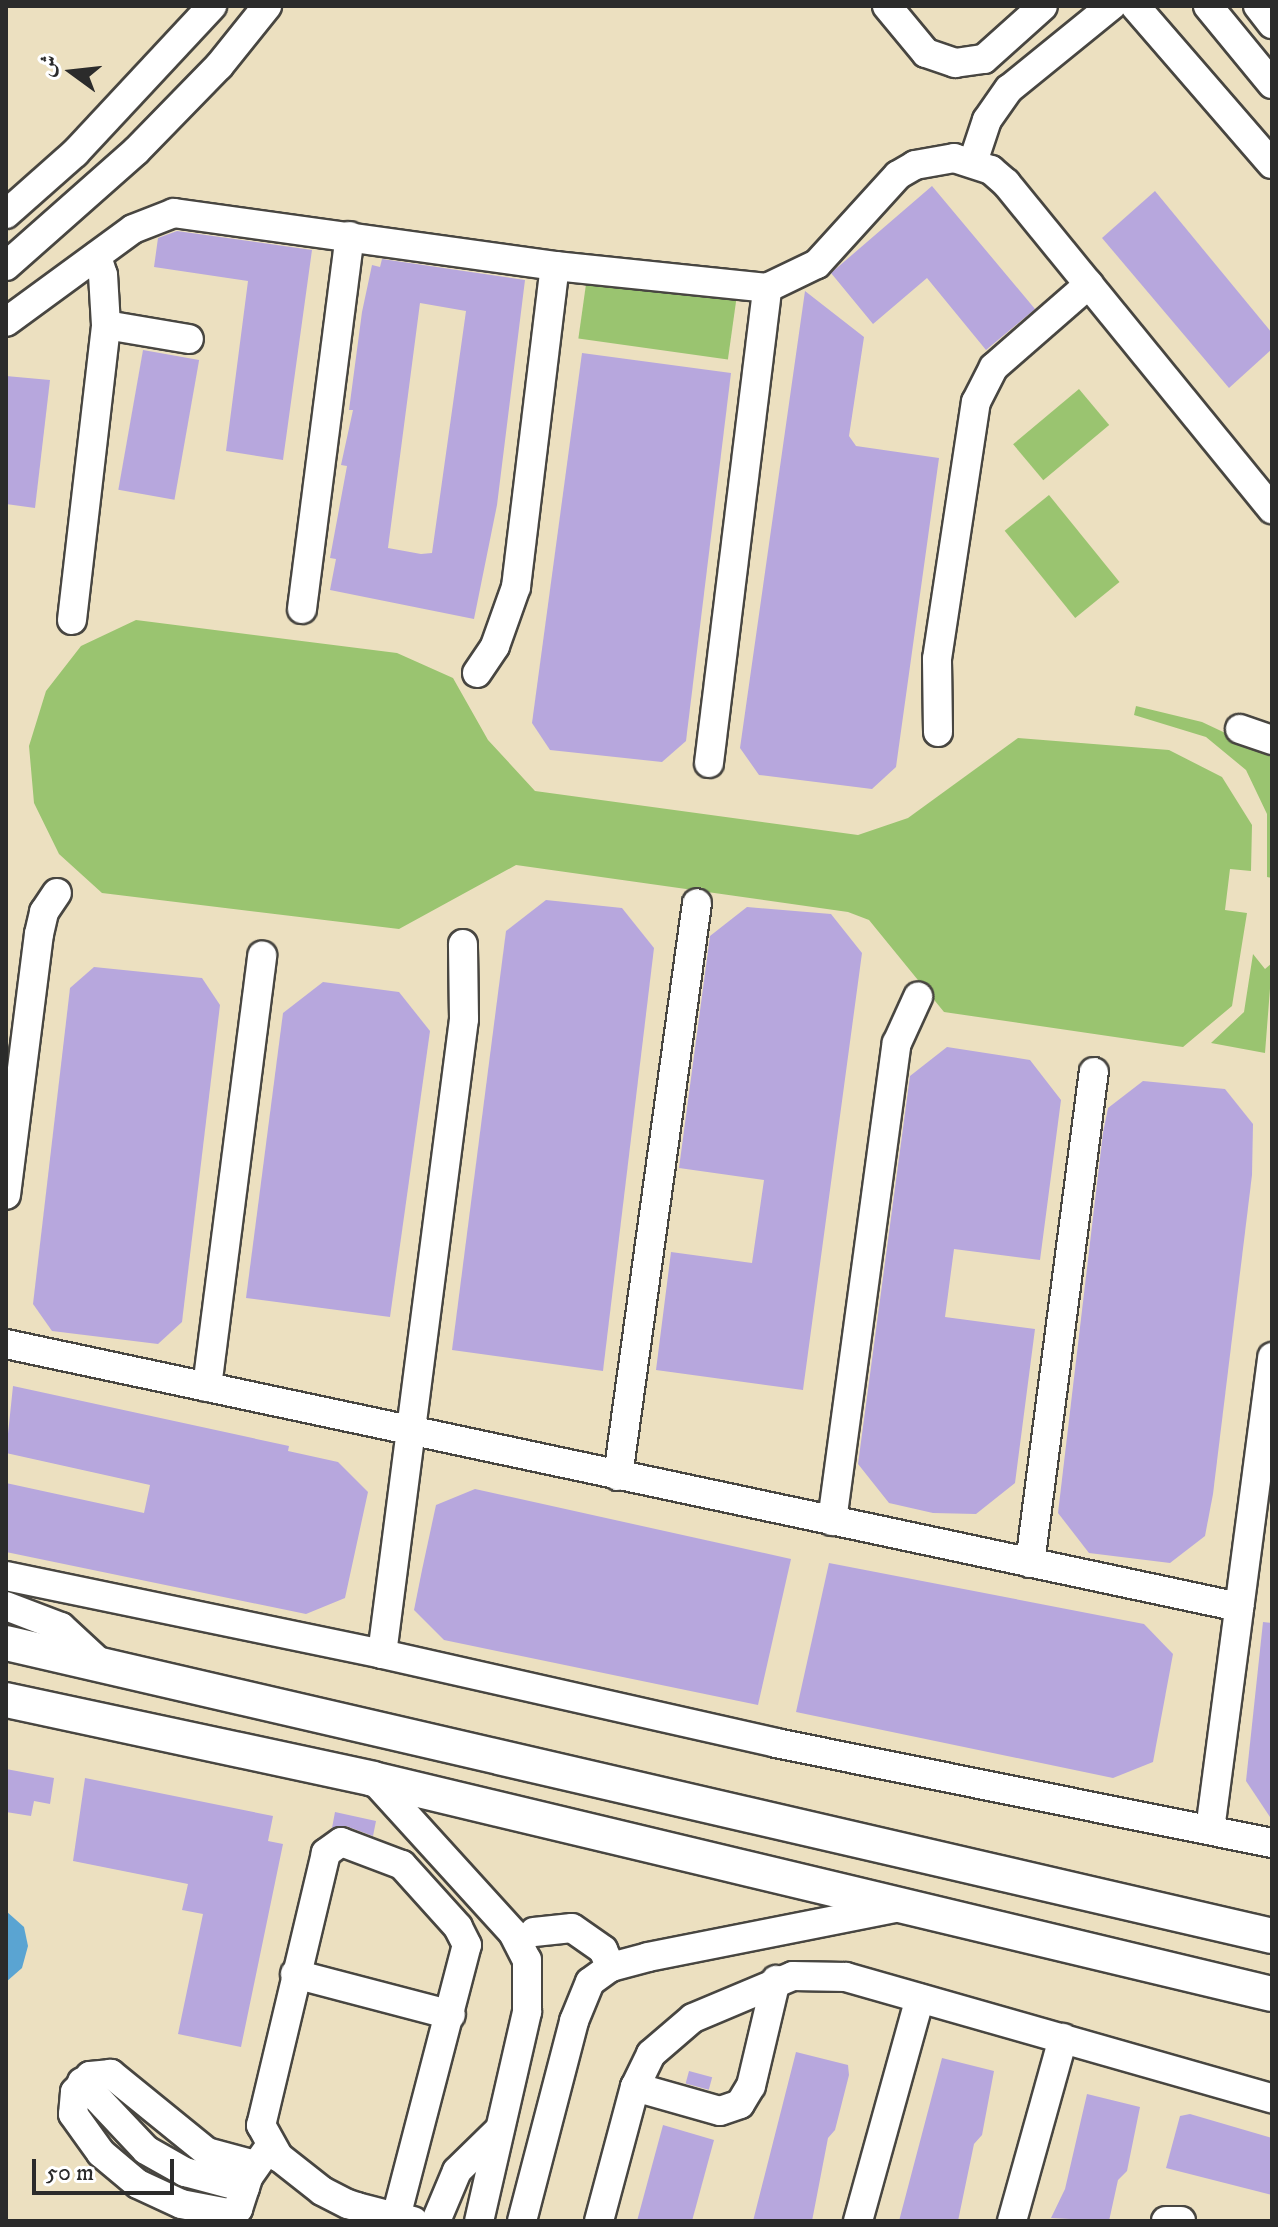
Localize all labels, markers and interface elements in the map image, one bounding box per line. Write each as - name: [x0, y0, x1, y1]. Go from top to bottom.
- north arrow: [32, 32, 112, 112]
- text: ش: [32, 52, 64, 80]
- scale bar: [36, 2143, 178, 2193]
- text: 50 m: [46, 2158, 94, 2188]

